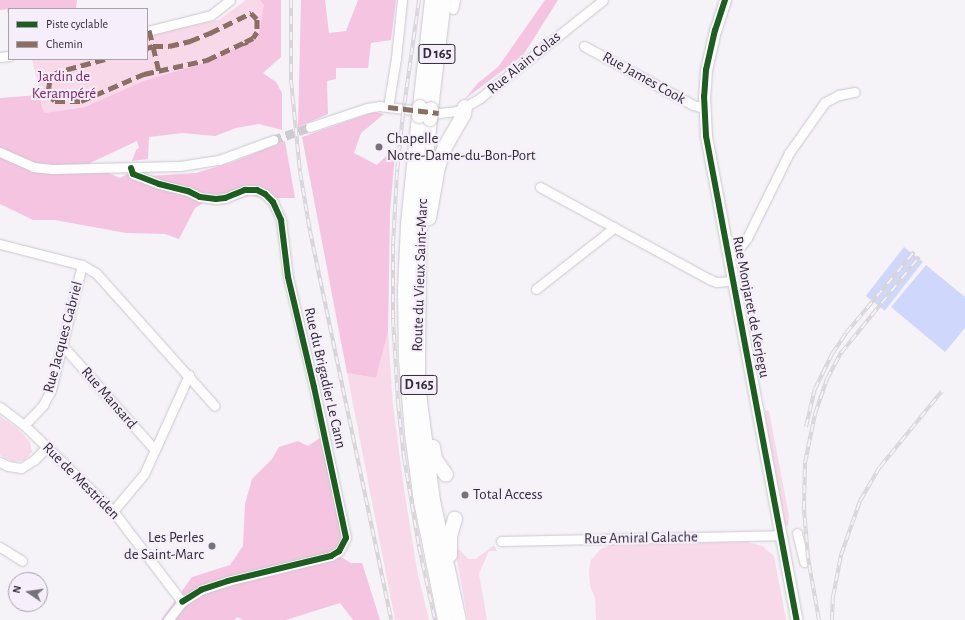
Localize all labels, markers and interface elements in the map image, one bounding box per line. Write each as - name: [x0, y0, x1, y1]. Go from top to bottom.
- legend: [8, 8, 148, 60]
- text: Piste cyclable: [46, 18, 108, 30]
- street label: Rue Alain Colas: [484, 28, 564, 98]
- text: Chemin: [46, 38, 83, 50]
- road number: D 165: [418, 42, 456, 66]
- street label: Rue James Cook: [599, 48, 689, 108]
- park label: Jardin de Kerampéré: [32, 67, 96, 102]
- place label: Chapelle Notre-Dame-du-Bon-Port: [387, 129, 536, 164]
- marker: Chapelle Notre-Dame-du-Bon-Port: [374, 142, 384, 152]
- street label: Route du Vieux Saint-Marc: [408, 198, 432, 352]
- street label: Rue Monjaret de Kerjegu: [728, 235, 774, 379]
- street label: Rue Jacques Gabriel: [39, 279, 87, 395]
- street label: Rue du Brigadier Le Cann: [300, 306, 350, 450]
- street label: Rue Mansard: [77, 363, 141, 433]
- road number: D 165: [400, 373, 438, 397]
- street label: Rue de Mestriden: [39, 439, 123, 523]
- place label: Total Access: [473, 486, 543, 504]
- marker: Total Access: [460, 490, 470, 500]
- place label: Les Perles de Saint-Marc: [124, 528, 204, 563]
- street label: Rue Amiral Galache: [584, 528, 698, 548]
- marker: Les Perles de Saint-Marc: [207, 541, 217, 551]
- north arrow: [8, 572, 48, 612]
- text: N: [11, 584, 23, 594]

